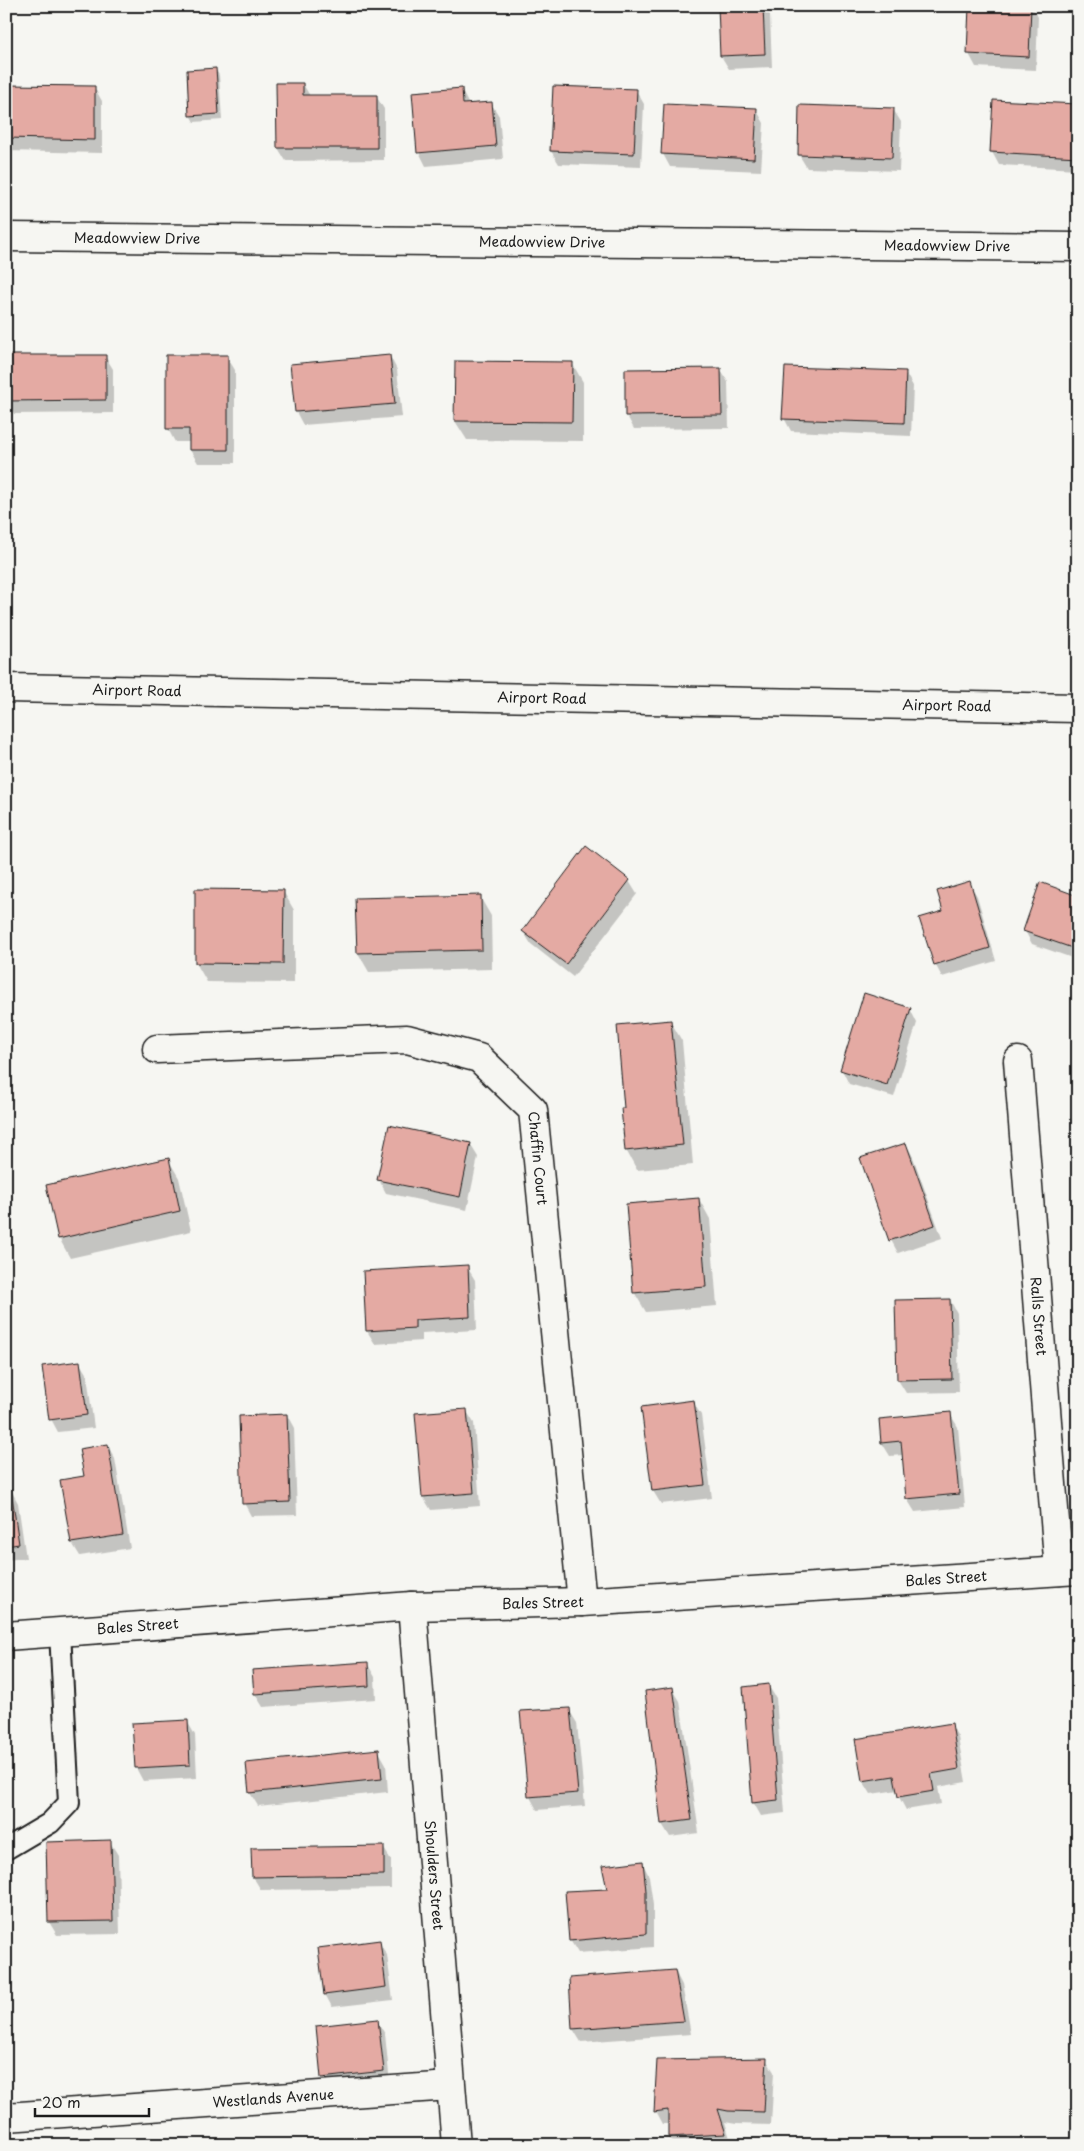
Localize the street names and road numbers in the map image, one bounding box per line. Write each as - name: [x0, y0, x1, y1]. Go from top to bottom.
- street label: Meadowview Drive: [74, 227, 200, 249]
- street label: Meadowview Drive: [479, 230, 605, 253]
- street label: Meadowview Drive: [884, 234, 1010, 256]
- street label: Airport Road: [92, 679, 182, 701]
- street label: Airport Road: [497, 686, 587, 709]
- street label: Airport Road: [902, 694, 992, 716]
- street label: Chaffin Court: [523, 1110, 553, 1206]
- street label: Ralls Street: [1025, 1276, 1053, 1357]
- street label: Bales Street: [904, 1565, 988, 1591]
- street label: Bales Street: [502, 1591, 584, 1614]
- street label: Bales Street: [96, 1612, 180, 1639]
- street label: Shoulders Street: [420, 1819, 449, 1931]
- street label: Westlands Avenue: [212, 2083, 335, 2113]

